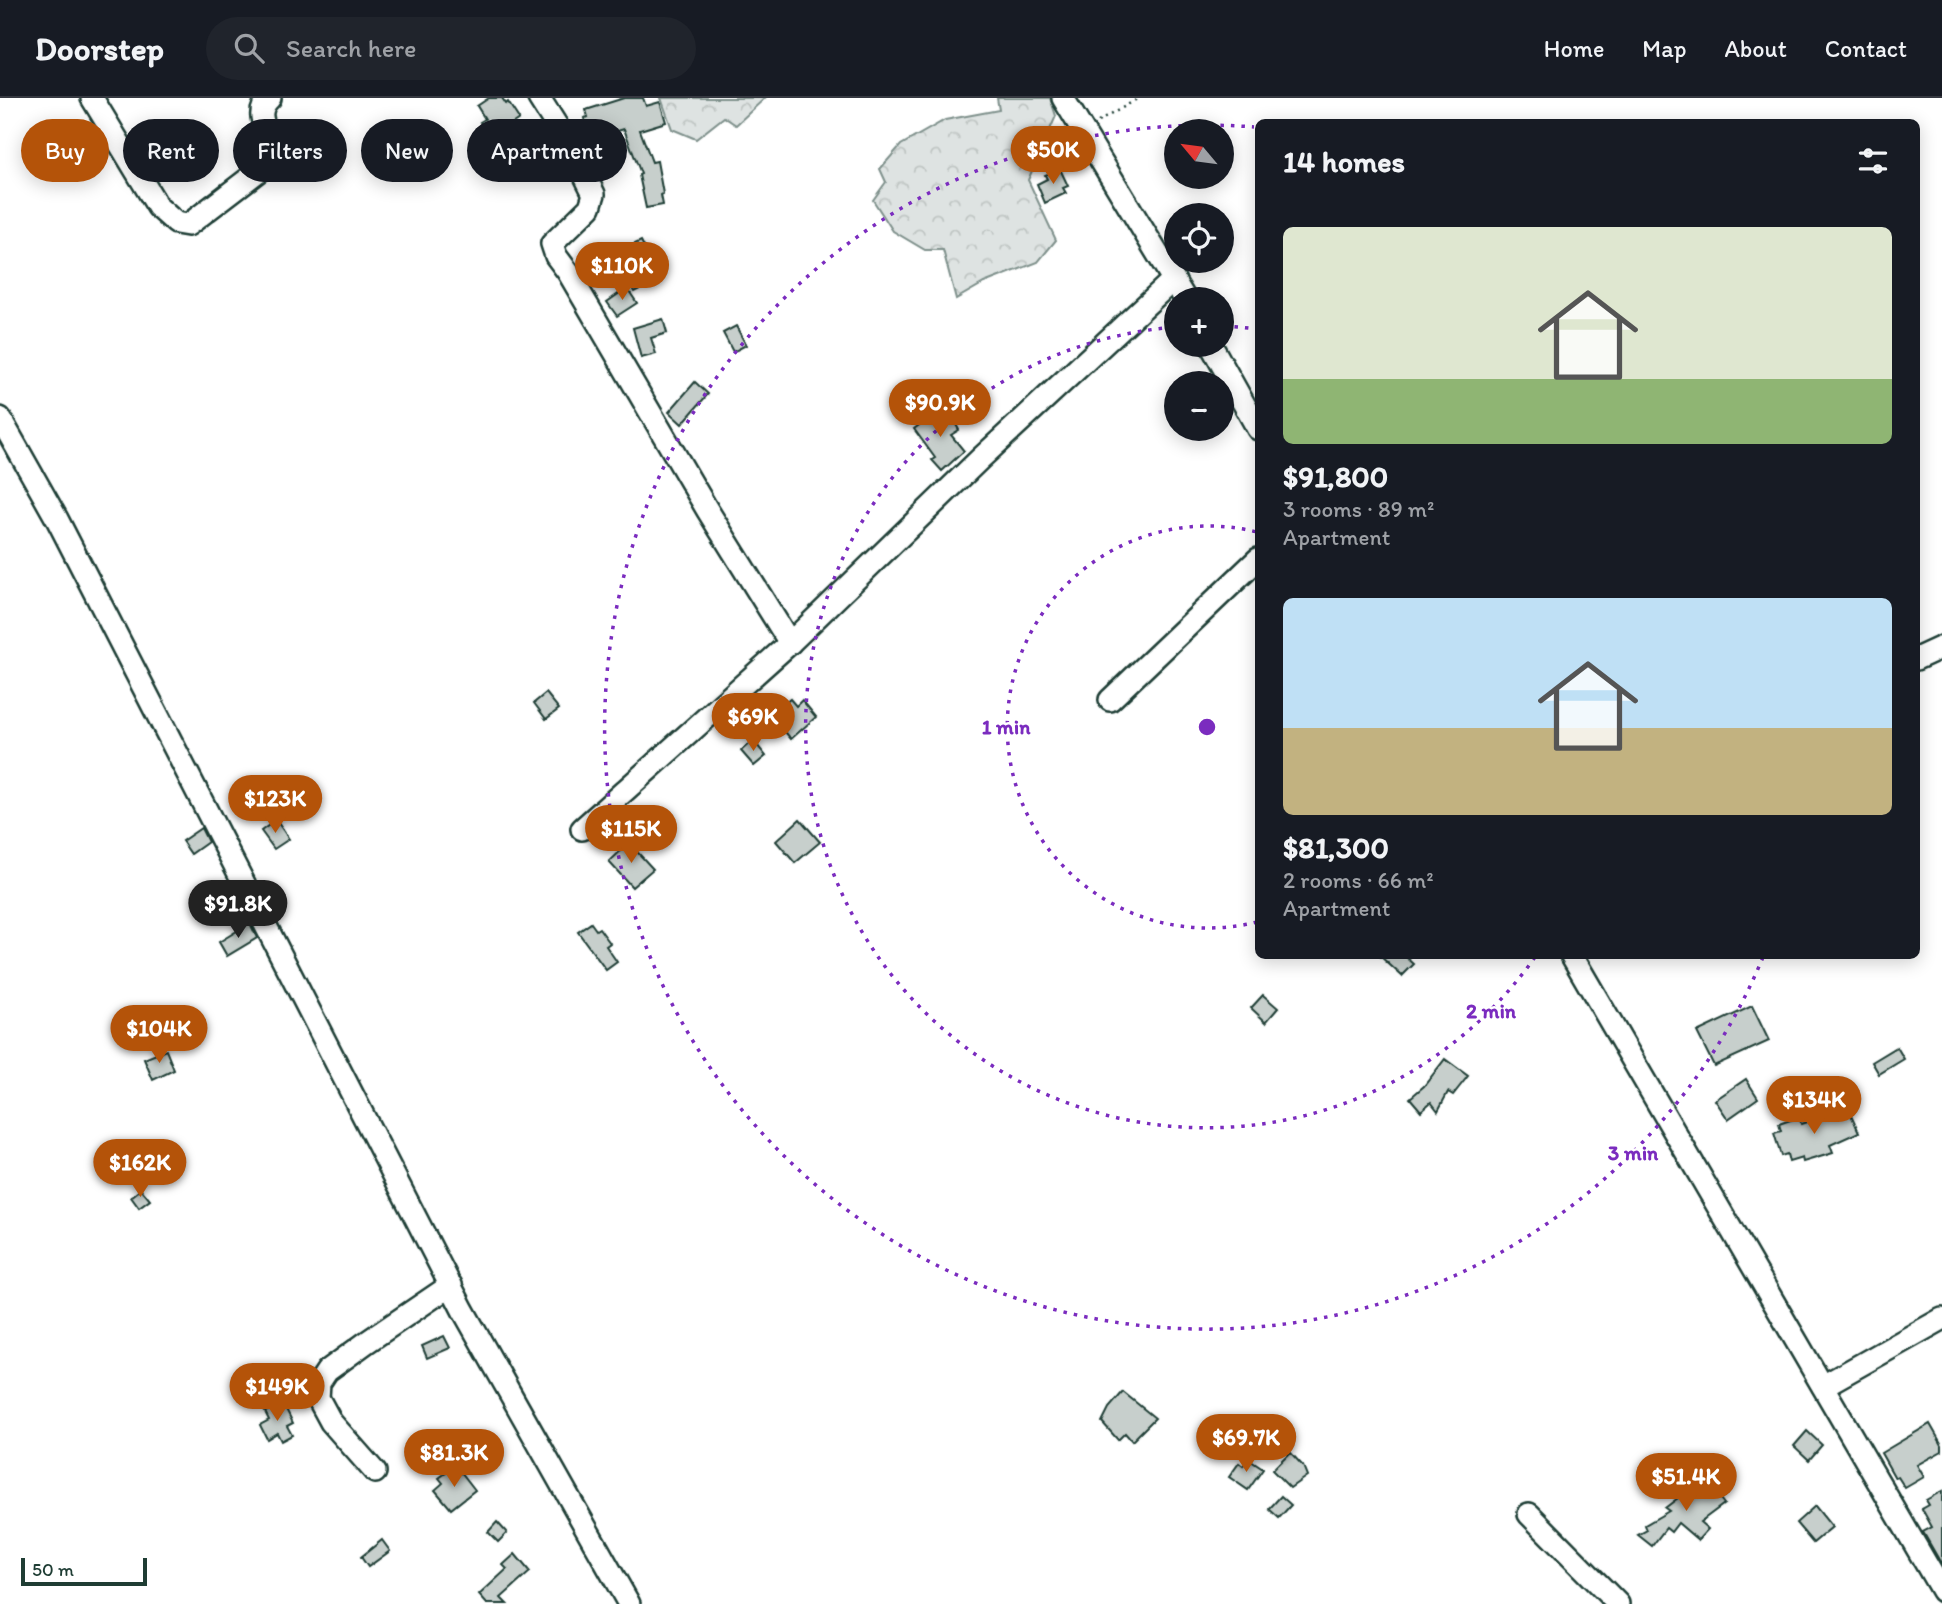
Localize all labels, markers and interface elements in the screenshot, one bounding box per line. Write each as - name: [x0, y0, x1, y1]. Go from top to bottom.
- search box: [206, 17, 696, 80]
- text: Doorstep: [35, 29, 164, 68]
- icon: search: [230, 29, 268, 67]
- text: Search here: [286, 32, 416, 64]
- text: Home: [1544, 34, 1604, 63]
- text: Map: [1642, 34, 1686, 63]
- text: About: [1724, 34, 1787, 63]
- text: Contact: [1825, 34, 1907, 63]
- chip: Buy: [21, 119, 109, 182]
- chip: Rent: [123, 119, 219, 182]
- chip: Filters: [233, 119, 347, 182]
- chip: New: [361, 119, 453, 182]
- chip: Apartment: [467, 119, 627, 182]
- north arrow: [1164, 119, 1234, 189]
- map controls: [1164, 119, 1234, 441]
- pin: $50K: [1012, 126, 1094, 186]
- text: $50K: [1027, 135, 1079, 163]
- icon: filters: [1854, 142, 1892, 180]
- text: 14 homes: [1283, 143, 1405, 180]
- button: locate: [1164, 203, 1234, 273]
- pin: $110K: [573, 242, 671, 302]
- text: $110K: [591, 251, 653, 279]
- icon: home: [1525, 272, 1651, 398]
- button: +: [1164, 287, 1234, 357]
- button: −: [1164, 371, 1234, 441]
- pin: $90.9K: [883, 380, 997, 439]
- text: $90.9K: [905, 388, 975, 416]
- text: $91,800: [1283, 458, 1388, 495]
- text: 3 rooms · 89 m²: [1283, 495, 1434, 523]
- text: Apartment: [1283, 523, 1390, 551]
- icon: home: [1525, 643, 1651, 769]
- pin: $69K: [712, 694, 794, 753]
- text: $69K: [728, 702, 778, 730]
- text: 1 min: [982, 714, 1031, 739]
- centre of rings: [1195, 715, 1219, 739]
- pin: $123K: [226, 776, 324, 835]
- text: $123K: [244, 784, 306, 812]
- pin: $115K: [582, 806, 680, 865]
- text: $115K: [601, 814, 661, 842]
- text: $81,300: [1283, 829, 1389, 866]
- text: 2 rooms · 66 m²: [1283, 866, 1434, 894]
- pin: $91.8K: [181, 880, 295, 940]
- text: $91.8K: [204, 889, 272, 917]
- text: Apartment: [1283, 894, 1390, 922]
- text: 2 min: [1466, 998, 1517, 1023]
- pin: $104K: [110, 1006, 208, 1065]
- text: $104K: [126, 1014, 192, 1042]
- pin: $134K: [1765, 1076, 1863, 1136]
- text: $134K: [1782, 1085, 1846, 1113]
- pin: $162K: [91, 1140, 189, 1199]
- text: 3 min: [1608, 1140, 1659, 1165]
- text: $162K: [109, 1148, 171, 1176]
- pin: $149K: [228, 1364, 326, 1423]
- text: $149K: [246, 1372, 308, 1400]
- pin: $69.7K: [1189, 1414, 1303, 1474]
- text: $69.7K: [1212, 1423, 1280, 1451]
- pin: $81.3K: [397, 1430, 511, 1489]
- text: $81.3K: [420, 1438, 488, 1466]
- pin: $51.4K: [1629, 1454, 1743, 1513]
- text: $51.4K: [1652, 1462, 1720, 1490]
- scale bar: [21, 1555, 147, 1587]
- text: 50 m: [32, 1558, 74, 1581]

